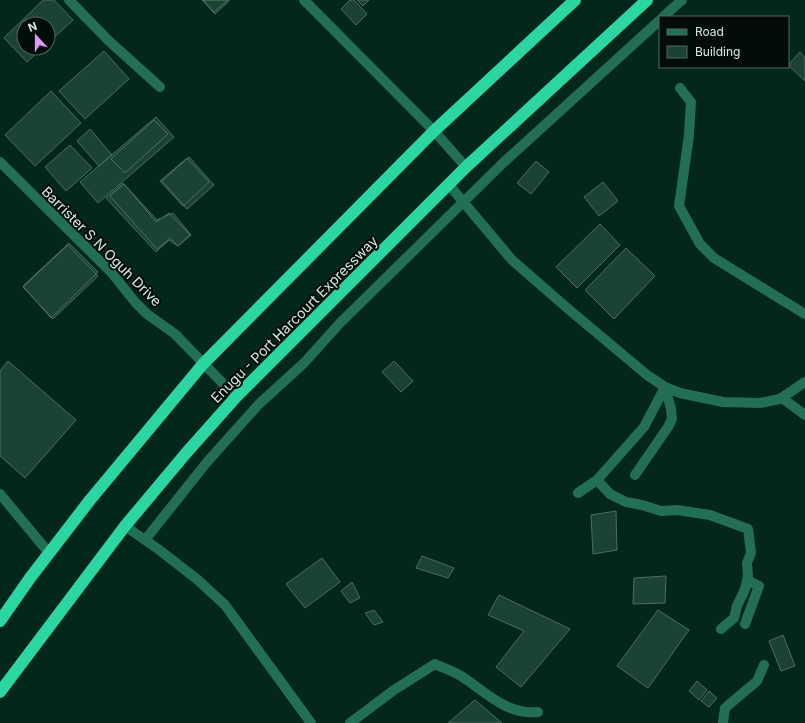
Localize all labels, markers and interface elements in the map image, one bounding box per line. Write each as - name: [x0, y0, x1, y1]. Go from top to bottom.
- north arrow: [16, 16, 56, 56]
- legend: [659, 16, 789, 68]
- text: N: [26, 19, 39, 35]
- text: Road: [695, 24, 724, 39]
- text: Building: [695, 44, 740, 59]
- street label: Barrister S N Oguh Drive: [39, 183, 165, 309]
- street label: Enugu - Port Harcourt Expressway: [207, 232, 381, 406]

